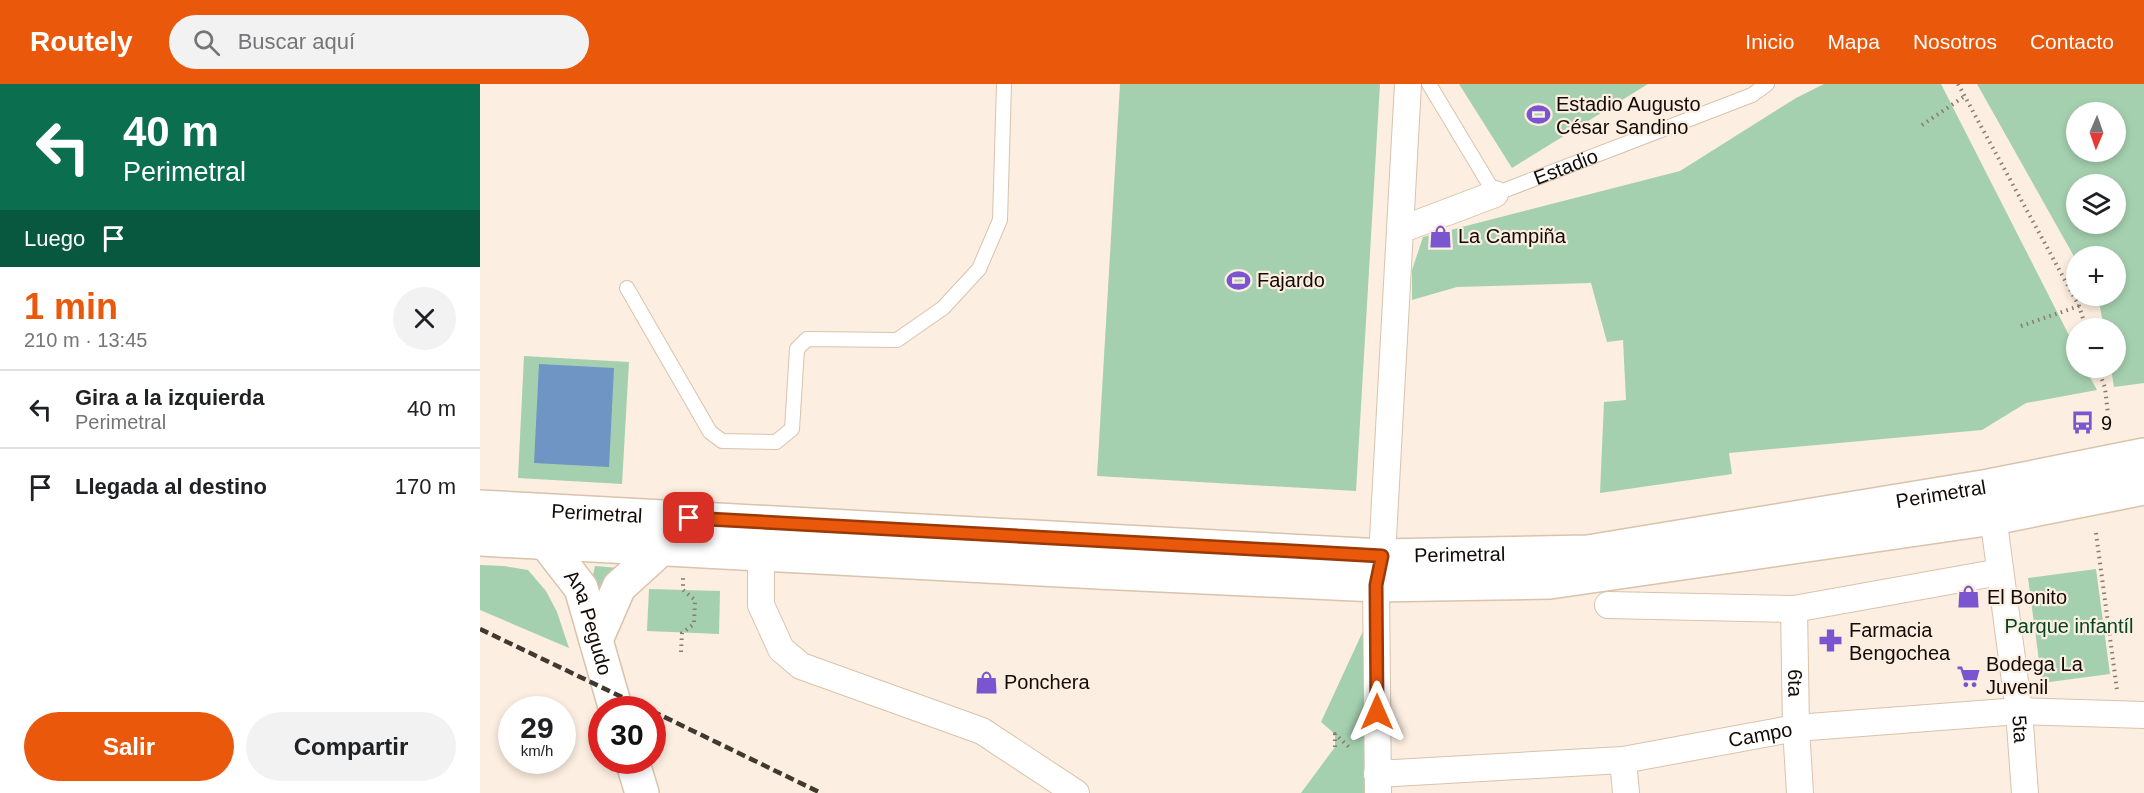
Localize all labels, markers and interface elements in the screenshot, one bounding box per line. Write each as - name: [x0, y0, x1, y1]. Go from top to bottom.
- search box: [169, 15, 589, 69]
- text: Routely: [30, 26, 133, 57]
- icon: search: [190, 26, 223, 59]
- text: Buscar aquí: [238, 29, 355, 54]
- text: Inicio: [1745, 30, 1794, 53]
- text: Mapa: [1827, 30, 1880, 53]
- text: Nosotros: [1913, 30, 1997, 53]
- text: Contacto: [2030, 30, 2114, 53]
- place label: Estadio Augusto César Sandino: [1556, 93, 1701, 138]
- sports icon: Estadio Augusto César Sandino: [1525, 102, 1551, 128]
- north arrow: [2066, 102, 2126, 162]
- map controls: [2066, 102, 2126, 378]
- icon: left: [24, 108, 102, 186]
- text: 40 m: [123, 108, 219, 155]
- street label: Estadio: [1531, 145, 1601, 189]
- text: Perimetral: [123, 157, 246, 187]
- button: layers: [2066, 174, 2126, 234]
- icon: arrive: [97, 222, 130, 255]
- shop icon: La Campiña: [1427, 223, 1453, 249]
- place label: La Campiña: [1458, 225, 1567, 247]
- text: Luego: [24, 226, 85, 251]
- button: +: [2066, 246, 2126, 306]
- sports icon: Fajardo: [1226, 267, 1252, 293]
- place label: Fajardo: [1257, 269, 1325, 291]
- text: 1 min: [24, 286, 118, 327]
- button: close: [393, 287, 456, 350]
- button: −: [2066, 318, 2126, 378]
- text: 210 m · 13:45: [24, 329, 147, 351]
- text: Gira a la izquierda: [75, 385, 265, 410]
- icon: left: [24, 393, 57, 426]
- text: 40 m: [407, 396, 456, 421]
- bus stop icon: 9: [2070, 410, 2096, 436]
- text: Perimetral: [75, 411, 166, 433]
- place label: 9: [2101, 412, 2112, 434]
- icon: arrive: [24, 471, 57, 504]
- text: Llegada al destino: [75, 474, 267, 499]
- text: 170 m: [395, 474, 456, 499]
- street label: Perimetral: [1894, 476, 1988, 512]
- pin: [663, 492, 714, 543]
- street label: Perimetral: [551, 500, 643, 527]
- icon: arrive: [672, 501, 705, 534]
- street label: Perimetral: [1414, 543, 1505, 566]
- street label: Ana Pegudo: [560, 565, 616, 678]
- shop icon: El Bonito: [1956, 584, 1982, 610]
- place label: El Bonito: [1987, 586, 2067, 608]
- park label: Parque infantíl: [2005, 615, 2133, 637]
- place label: Farmacia Bengochea: [1849, 619, 1951, 664]
- pharmacy icon: Farmacia Bengochea: [1818, 628, 1844, 654]
- place label: Bodega La Juvenil: [1986, 653, 2084, 698]
- supermarket icon: Bodega La Juvenil: [1955, 663, 1981, 689]
- shop icon: Ponchera: [973, 669, 999, 695]
- street label: 6ta: [1784, 669, 1806, 698]
- place label: Ponchera: [1004, 671, 1090, 693]
- position arrow: [1345, 680, 1409, 744]
- speed limit sign: 30: [588, 696, 666, 774]
- text: 29: [520, 711, 554, 744]
- button: Salir: [24, 712, 234, 781]
- button: Compartir: [246, 712, 456, 781]
- street label: 5ta: [2008, 714, 2032, 745]
- street label: Campo: [1727, 718, 1794, 751]
- text: km/h: [521, 742, 553, 759]

